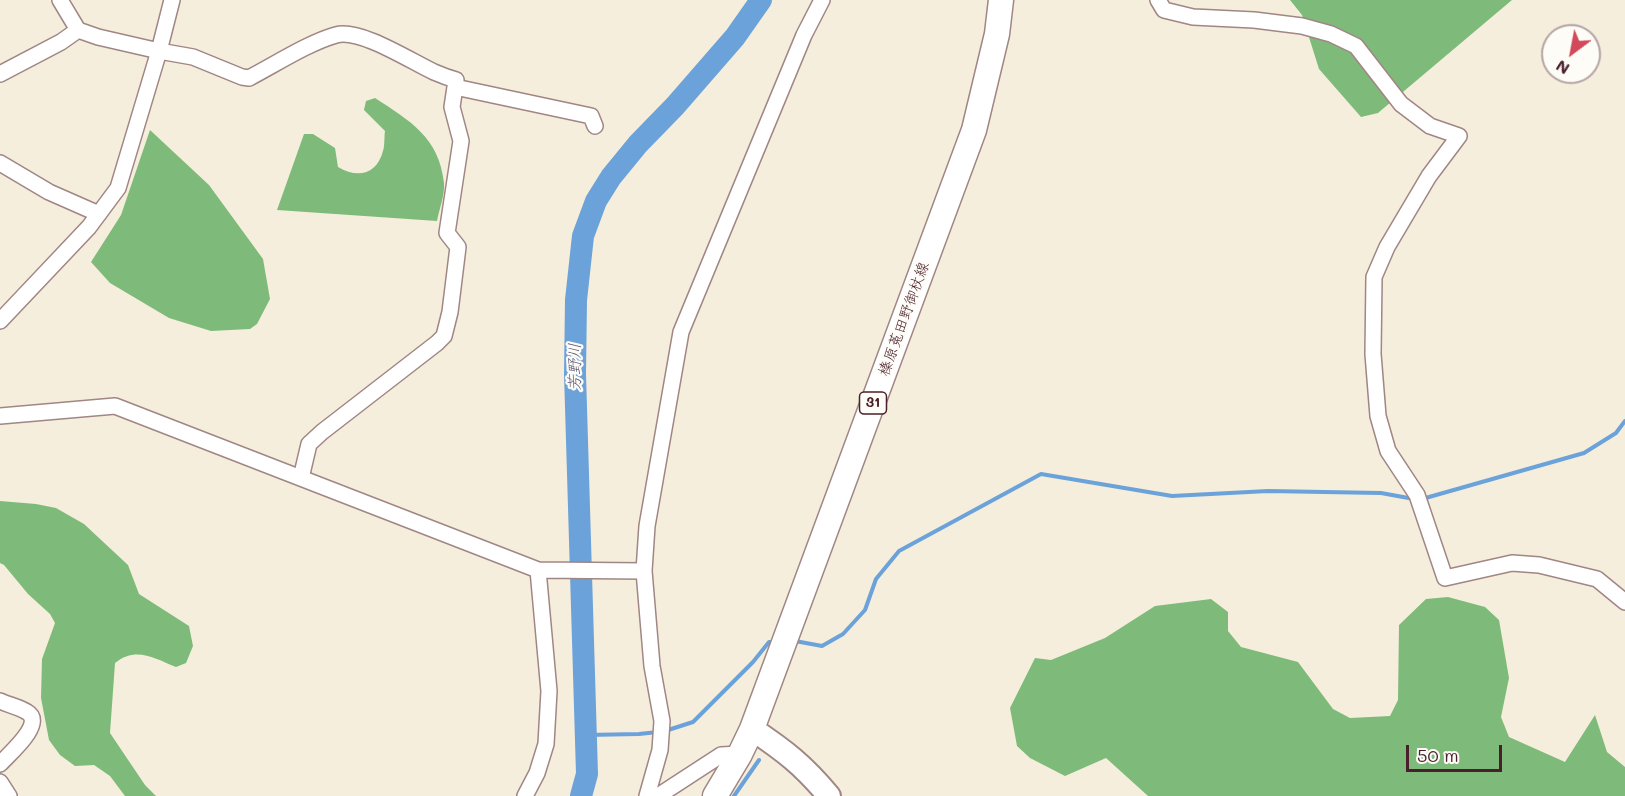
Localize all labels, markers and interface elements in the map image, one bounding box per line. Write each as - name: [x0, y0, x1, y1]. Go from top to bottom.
- north arrow: [1541, 24, 1601, 84]
- text: N: [1552, 56, 1573, 80]
- street label: 榛原菟田野御杖線: [875, 260, 933, 378]
- water label: 芳野川: [565, 343, 585, 391]
- road number: 31: [860, 392, 886, 414]
- scale bar: [1409, 733, 1505, 771]
- text: 50 m: [1417, 743, 1459, 767]

